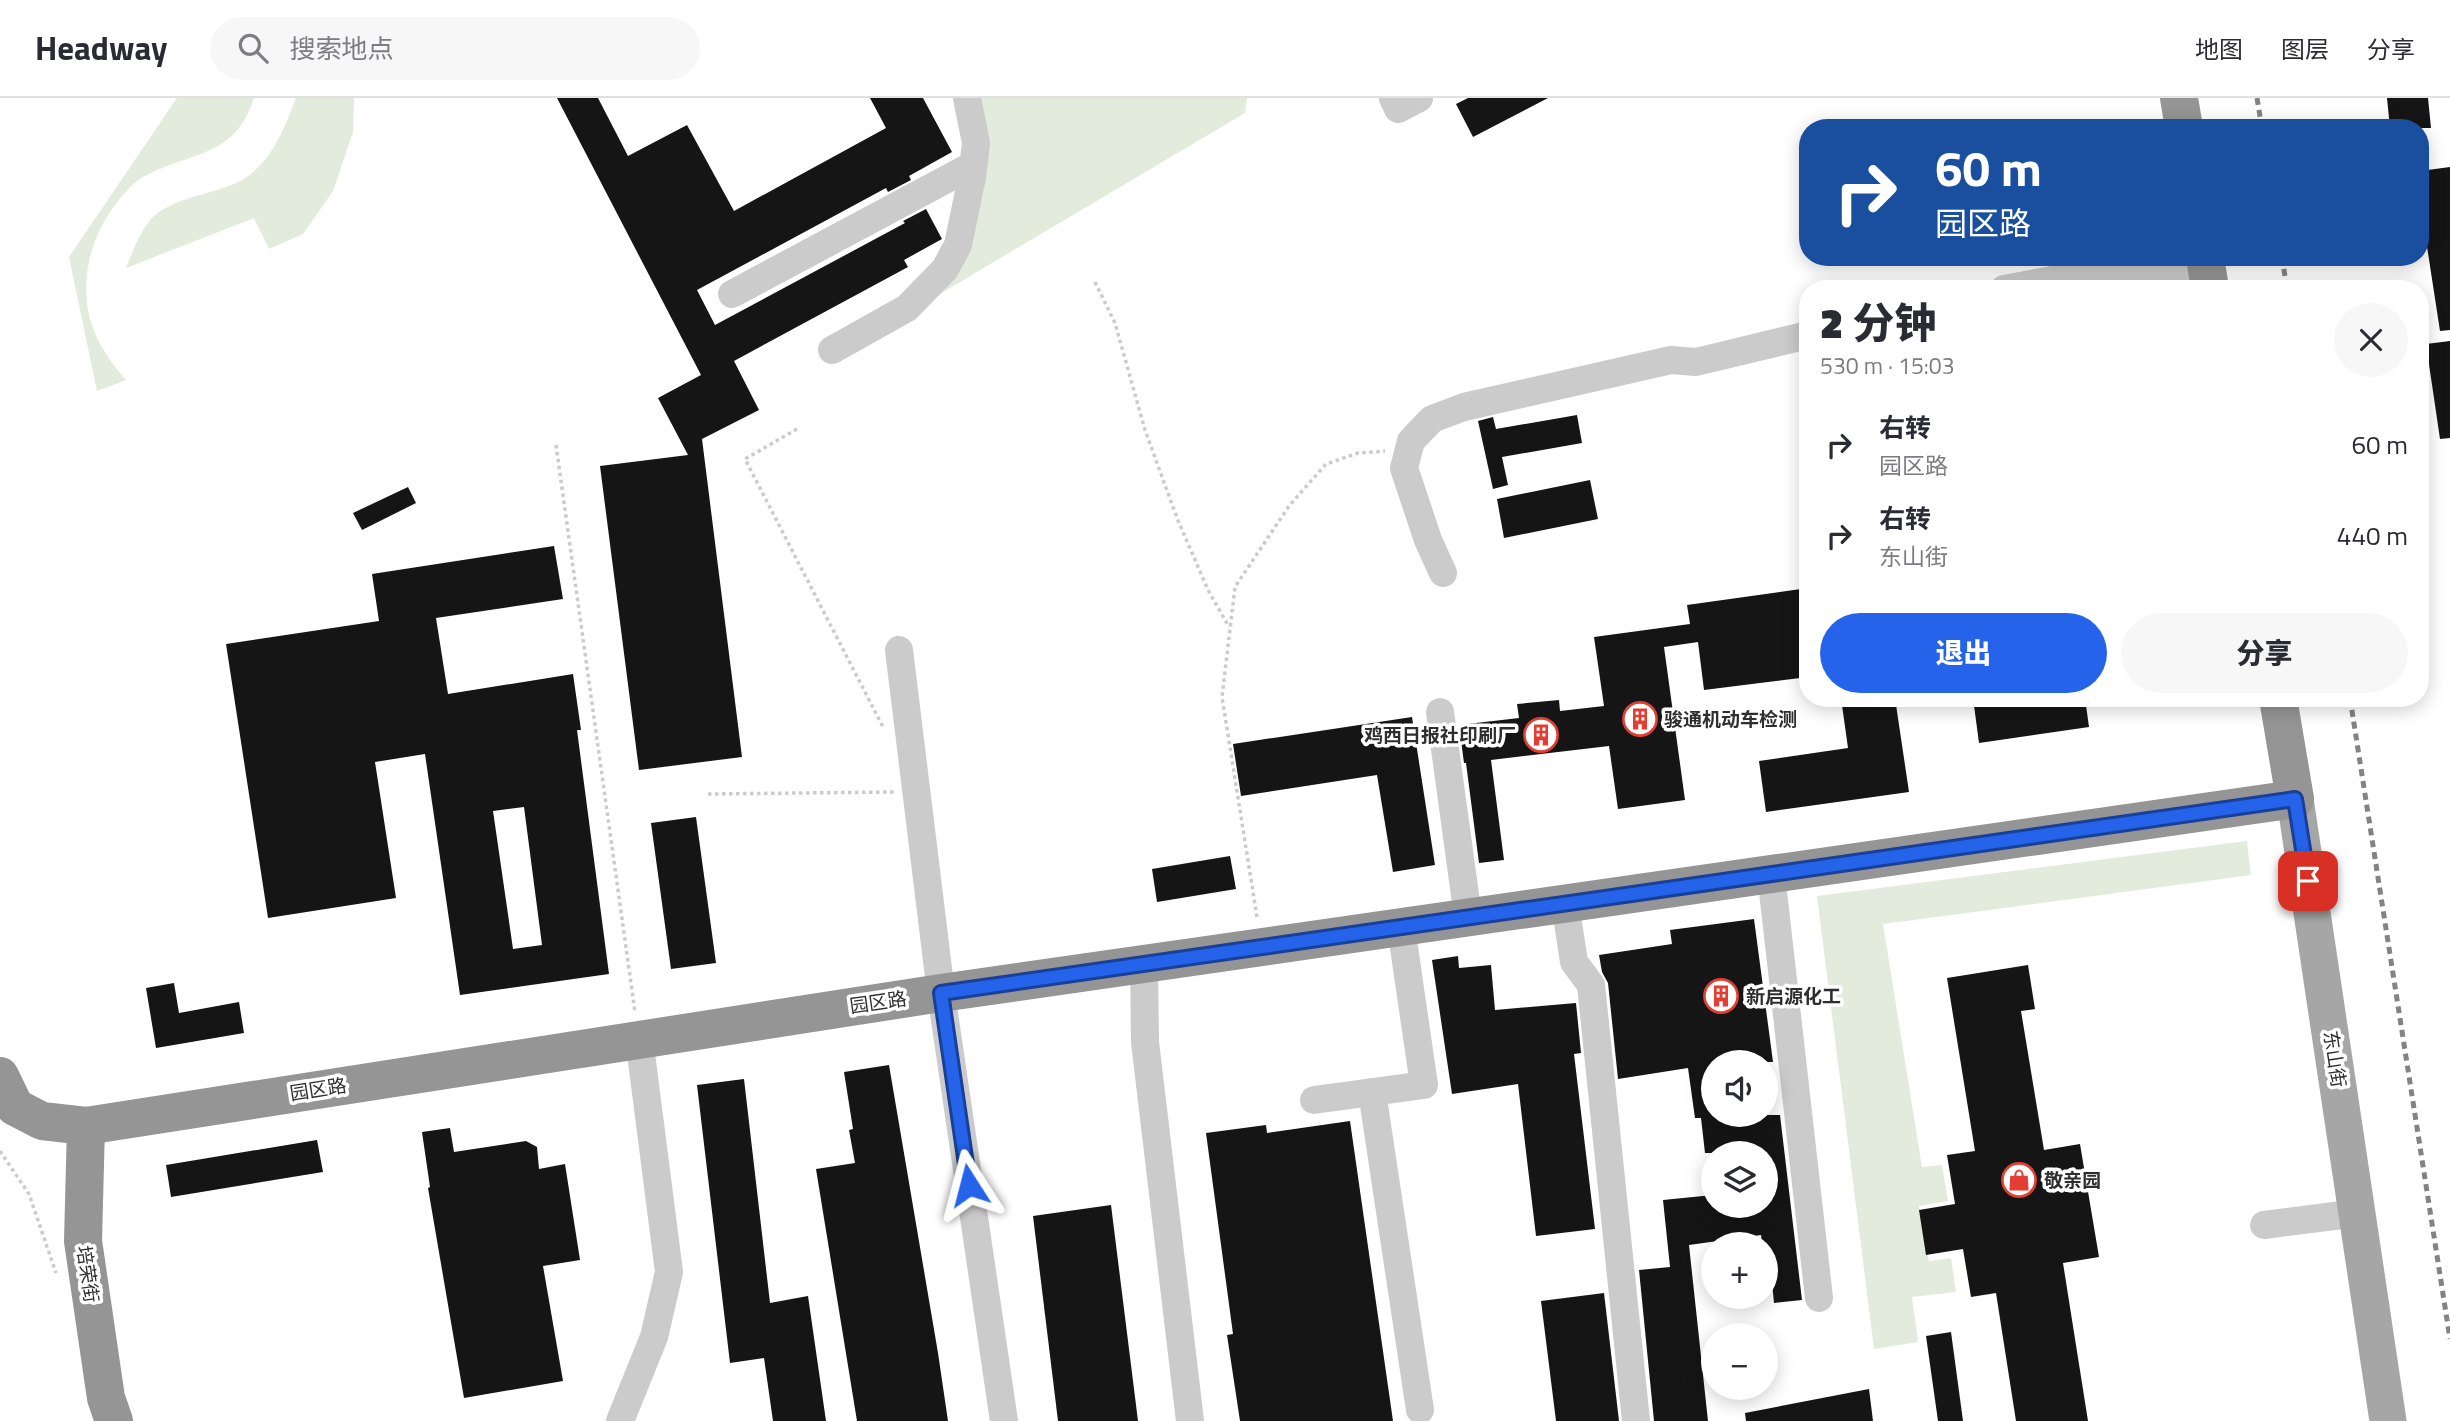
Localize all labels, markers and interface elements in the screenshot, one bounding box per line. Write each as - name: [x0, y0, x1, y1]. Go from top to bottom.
- search box: [210, 17, 700, 80]
- text: Headway: [35, 23, 168, 73]
- icon: search: [234, 29, 272, 67]
- text: 搜索地点: [290, 29, 394, 68]
- text: 地图: [2195, 31, 2243, 67]
- text: 图层: [2281, 31, 2329, 67]
- text: 分享: [2367, 31, 2415, 67]
- text: 60 m: [1935, 130, 2042, 205]
- icon: right: [1820, 147, 1911, 238]
- text: 园区路: [1935, 199, 2031, 247]
- text: 2 分钟: [1820, 290, 1936, 354]
- button: close: [2334, 303, 2408, 377]
- text: 530 m · 15:03: [1820, 348, 1955, 383]
- text: 右转: [1879, 408, 1931, 447]
- text: 60 m: [2351, 425, 2408, 464]
- icon: right: [1820, 426, 1858, 464]
- text: 园区路: [1879, 448, 1948, 483]
- text: 右转: [1879, 499, 1931, 538]
- text: 440 m: [2337, 516, 2408, 555]
- icon: right: [1820, 517, 1858, 555]
- text: 东山街: [1879, 539, 1948, 574]
- button: 退出: [1820, 613, 2107, 693]
- button: 分享: [2121, 613, 2408, 693]
- building icon: 骏通机动车检测: [1621, 700, 1659, 738]
- place label: 骏通机动车检测: [1664, 704, 1797, 733]
- building icon: 鸡西日报社印刷厂: [1522, 716, 1560, 754]
- place label: 鸡西日报社印刷厂: [1364, 720, 1516, 749]
- pin: [2278, 851, 2338, 911]
- icon: arrive: [2289, 862, 2327, 900]
- building icon: 新启源化工: [1702, 977, 1740, 1015]
- place label: 新启源化工: [1746, 981, 1841, 1010]
- street label: 园区路: [848, 983, 908, 1020]
- street label: 东山街: [2317, 1028, 2354, 1089]
- map controls: [1701, 1050, 1778, 1400]
- button: sound: [1701, 1050, 1778, 1127]
- street label: 园区路: [287, 1070, 348, 1107]
- button: layers: [1701, 1141, 1778, 1218]
- position arrow: [932, 1148, 1006, 1222]
- shop icon: 敬亲园: [2000, 1161, 2038, 1199]
- place label: 敬亲园: [2044, 1165, 2101, 1194]
- button: +: [1701, 1232, 1778, 1309]
- street label: 培荣街: [70, 1244, 107, 1304]
- button: −: [1701, 1323, 1778, 1400]

